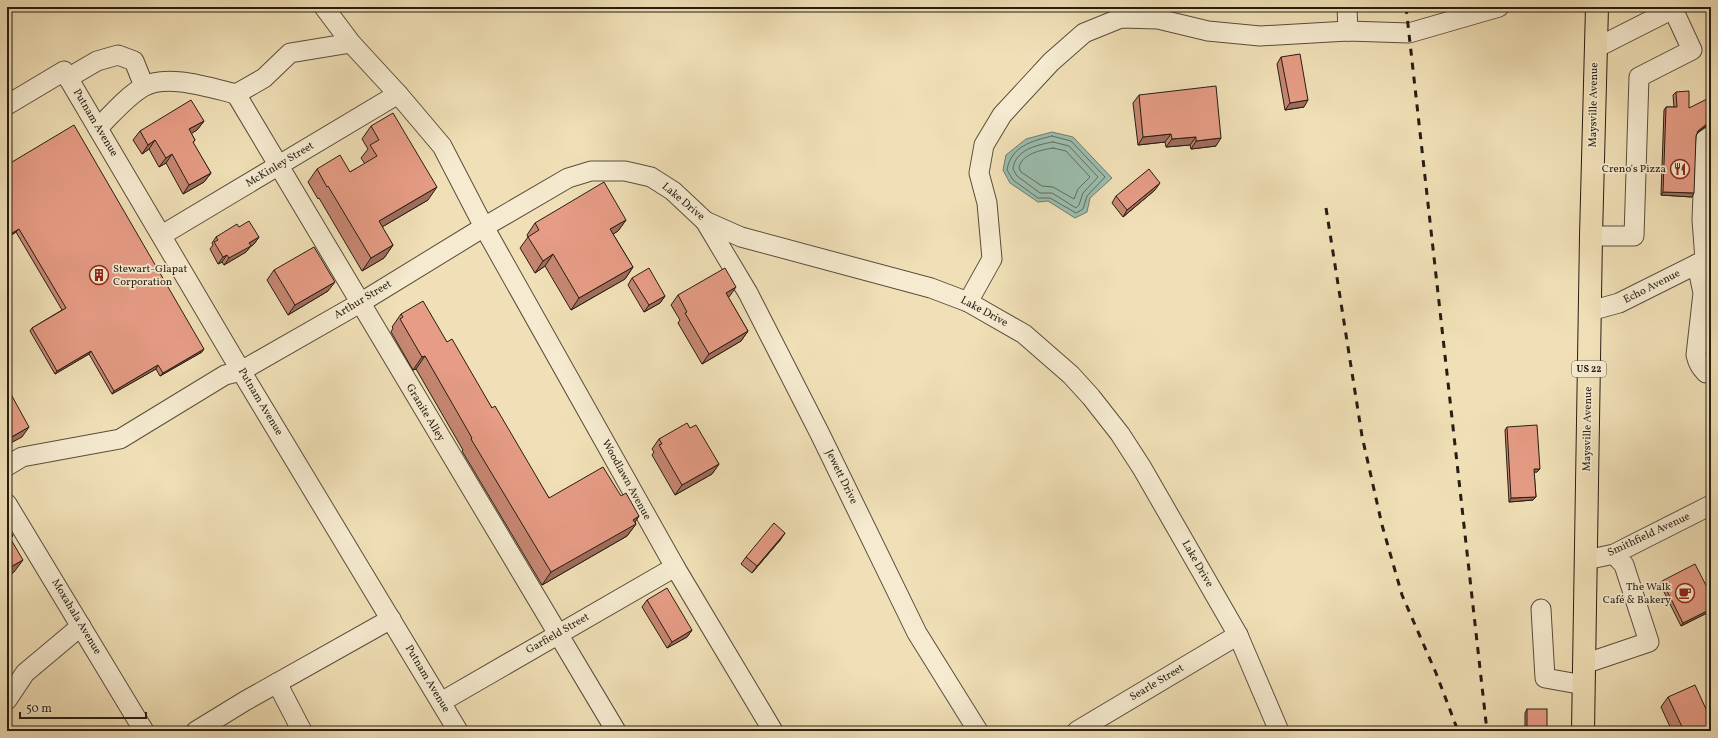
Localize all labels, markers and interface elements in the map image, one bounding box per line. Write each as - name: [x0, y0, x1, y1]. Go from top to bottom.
- street label: Maysville Avenue: [1586, 62, 1602, 148]
- street label: Putnam Avenue: [69, 86, 121, 160]
- street label: McKinley Street: [243, 139, 317, 191]
- restaurant icon: Creno's Pizza: [1669, 158, 1691, 180]
- place label: Creno's Pizza: [1602, 162, 1667, 177]
- street label: Lake Drive: [658, 180, 708, 224]
- place label: Stewart-Glapat Corporation: [113, 262, 187, 290]
- building icon: Stewart-Glapat Corporation: [88, 264, 110, 286]
- street label: Echo Avenue: [1621, 266, 1683, 308]
- street label: Arthur Street: [331, 277, 395, 323]
- street label: Lake Drive: [958, 293, 1010, 331]
- road number: US 22: [1572, 361, 1606, 377]
- street label: Putnam Avenue: [234, 365, 286, 439]
- street label: Granite Alley: [402, 381, 448, 445]
- street label: Maysville Avenue: [1580, 386, 1596, 472]
- street label: Woodlawn Avenue: [598, 437, 654, 523]
- street label: Jewett Drive: [821, 447, 861, 507]
- street label: Smithfield Avenue: [1605, 509, 1693, 561]
- street label: Lake Drive: [1178, 538, 1216, 590]
- street label: Moxahala Avenue: [47, 576, 105, 658]
- place label: The Walk Café & Bakery: [1603, 580, 1671, 608]
- cafe icon: The Walk Café & Bakery: [1674, 582, 1696, 604]
- street label: Garfield Street: [524, 610, 593, 658]
- street label: Putnam Avenue: [401, 642, 453, 716]
- street label: Searle Street: [1127, 661, 1187, 705]
- scale bar: [20, 694, 146, 720]
- text: 50 m: [26, 701, 52, 717]

